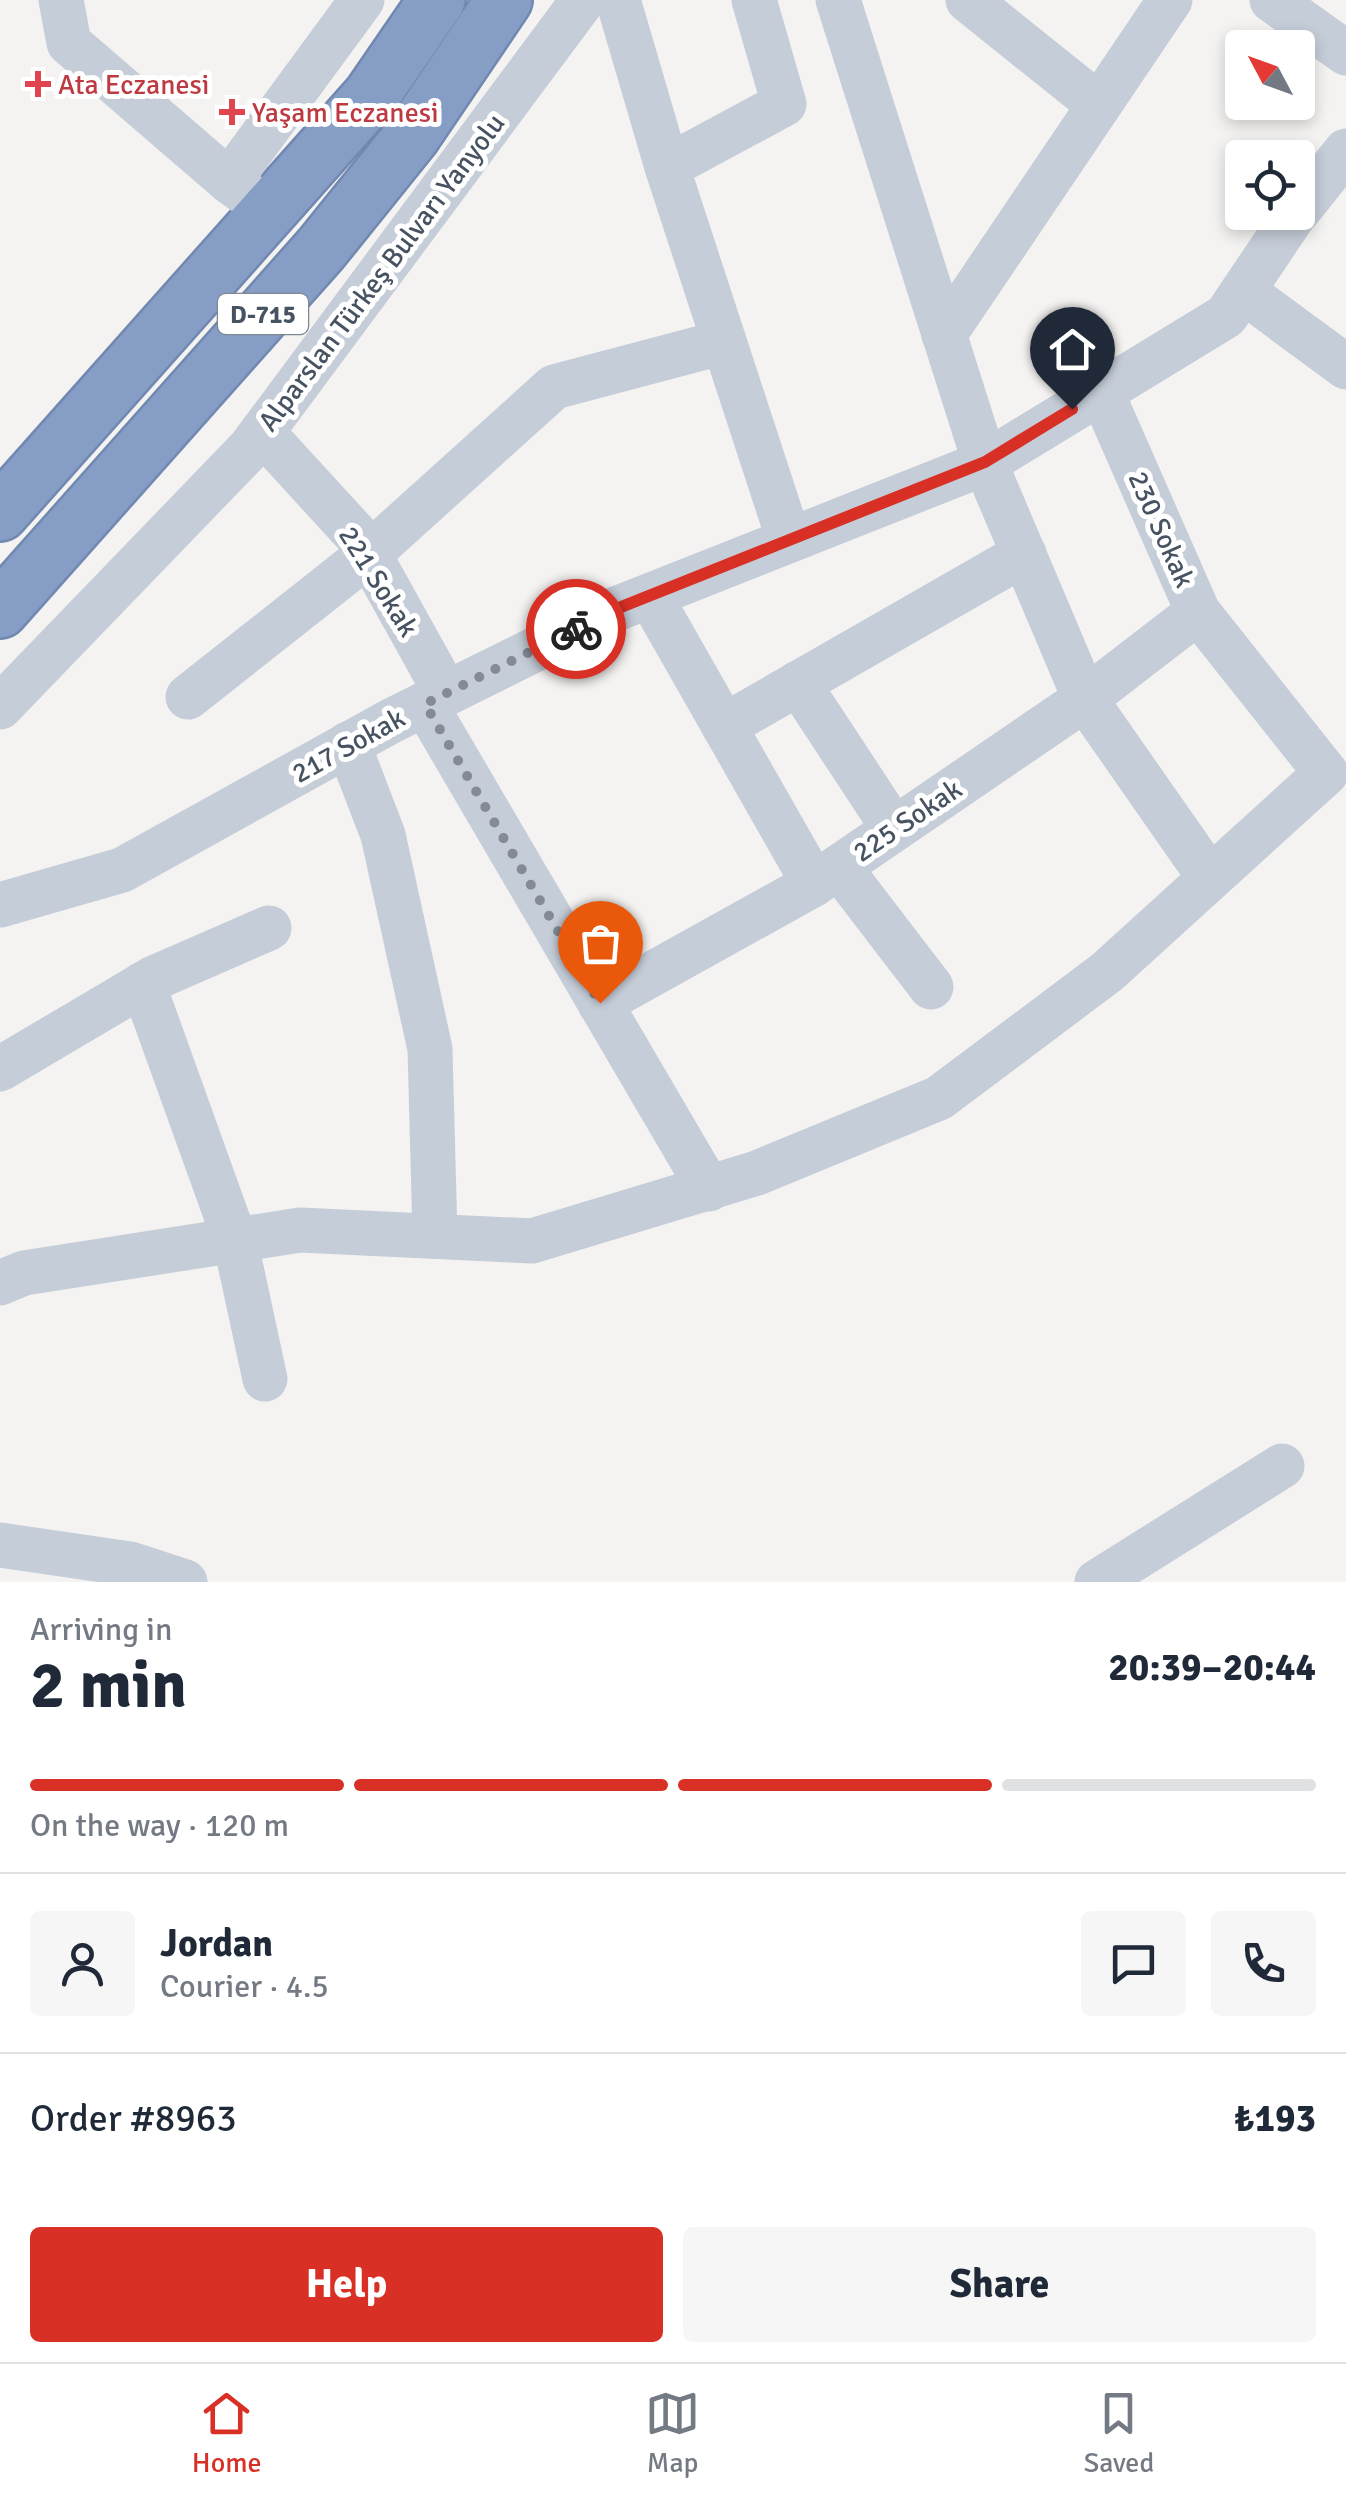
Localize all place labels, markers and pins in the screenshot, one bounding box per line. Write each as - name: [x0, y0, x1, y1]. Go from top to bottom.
- place label: Ata Eczanesi: [58, 68, 209, 102]
- marker: Ata Eczanesi: [27, 73, 49, 95]
- place label: Yaşam Eczanesi: [252, 96, 439, 130]
- marker: Yaşam Eczanesi: [221, 101, 243, 123]
- pin: [1030, 307, 1115, 410]
- pin: [558, 901, 643, 1004]

